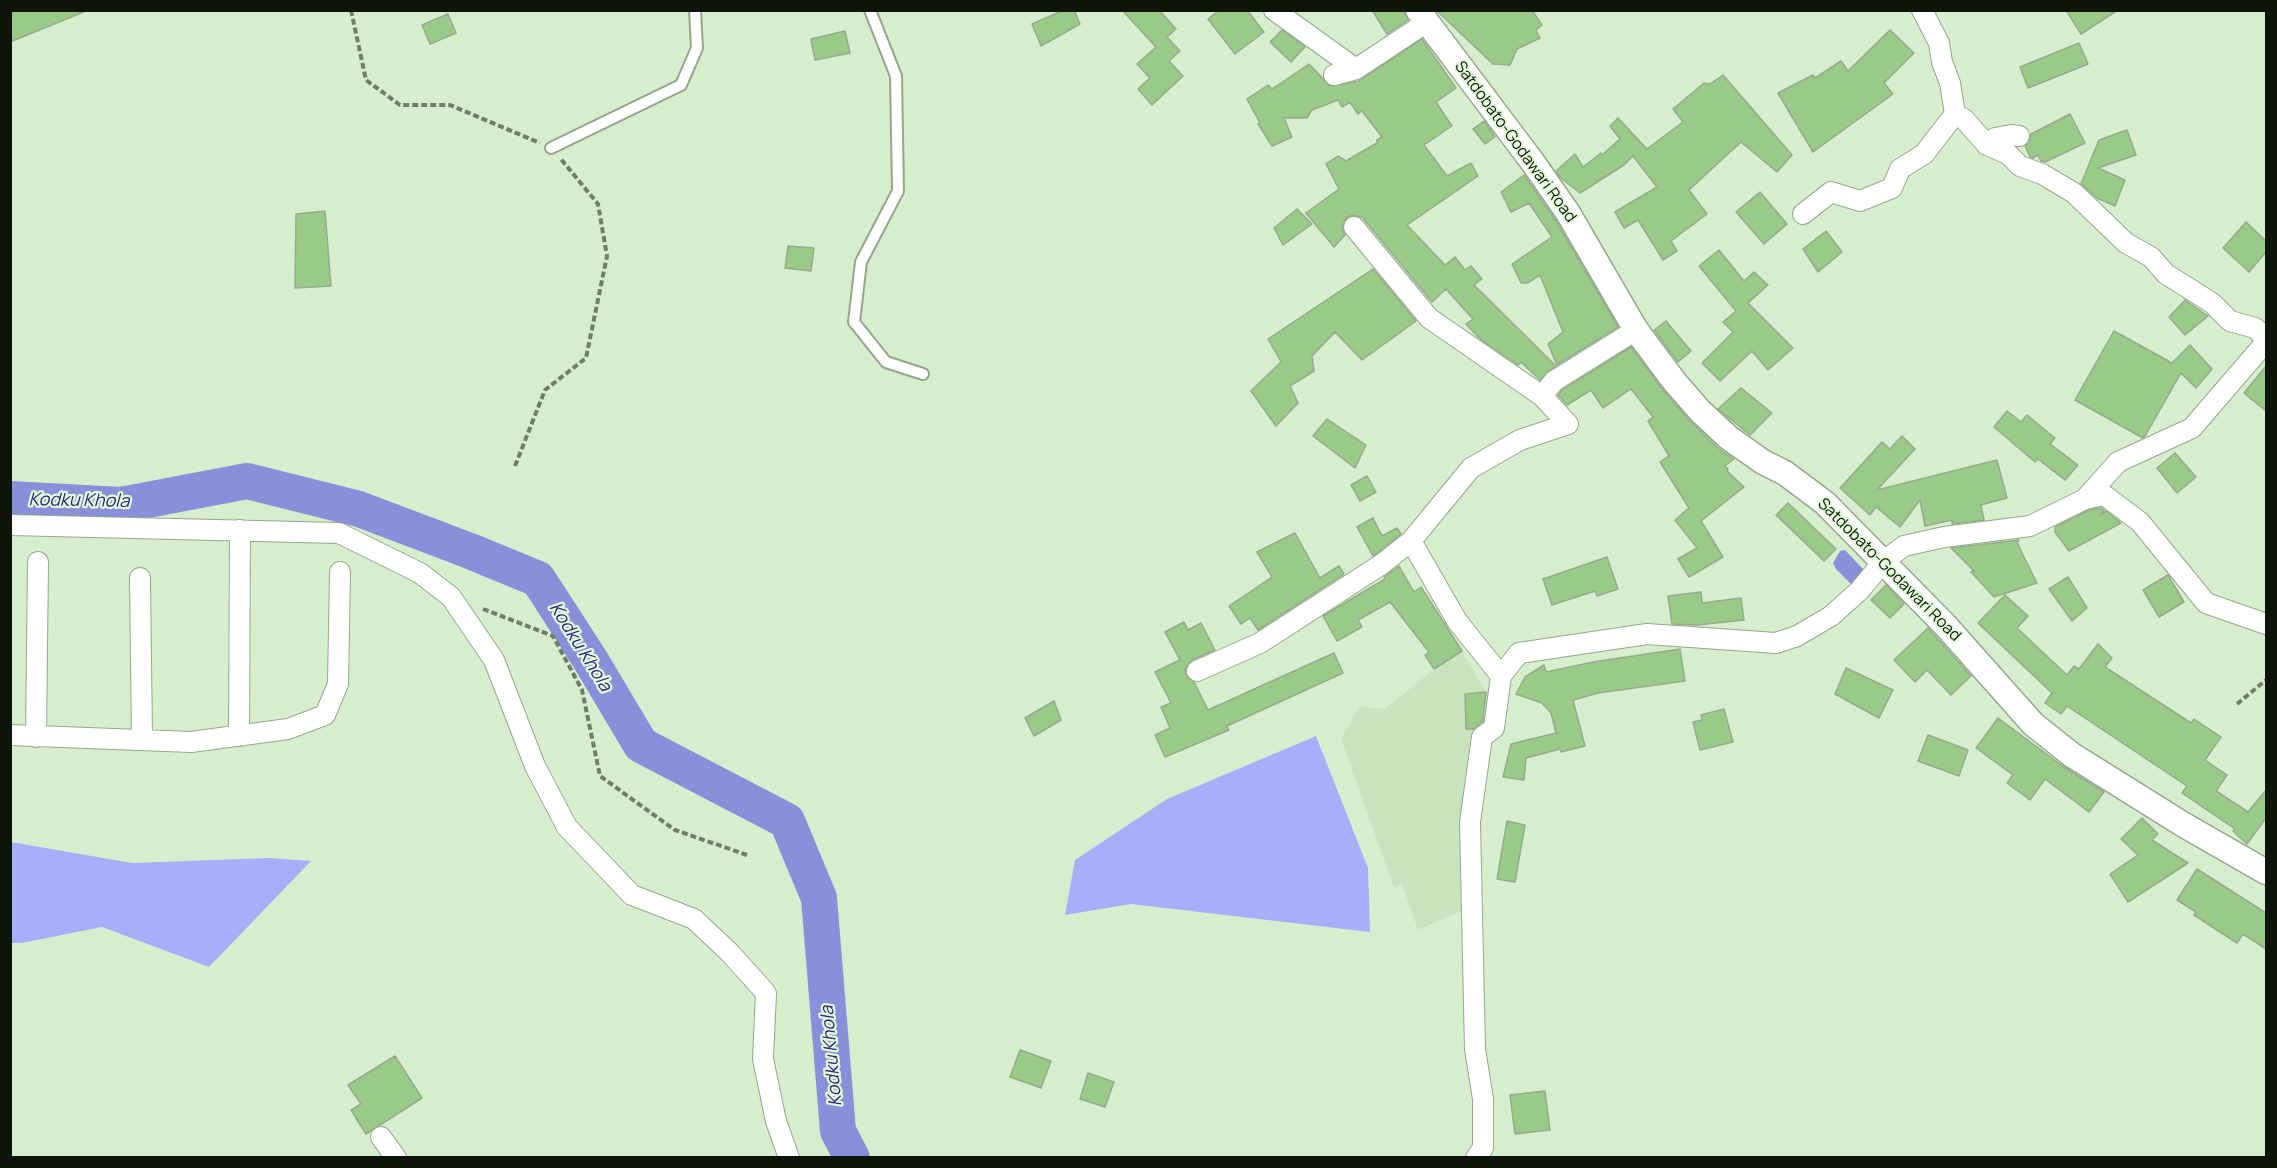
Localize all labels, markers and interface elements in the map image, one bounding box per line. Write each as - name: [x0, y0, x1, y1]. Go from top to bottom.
- street label: Satdobato-Godawari Road: [1450, 58, 1580, 226]
- water label: Kodku Khola: [28, 489, 130, 513]
- street label: Satdobato-Godawari Road: [1813, 494, 1965, 646]
- water label: Kodku Khola: [544, 599, 616, 695]
- water label: Kodku Khola: [817, 1005, 847, 1107]

